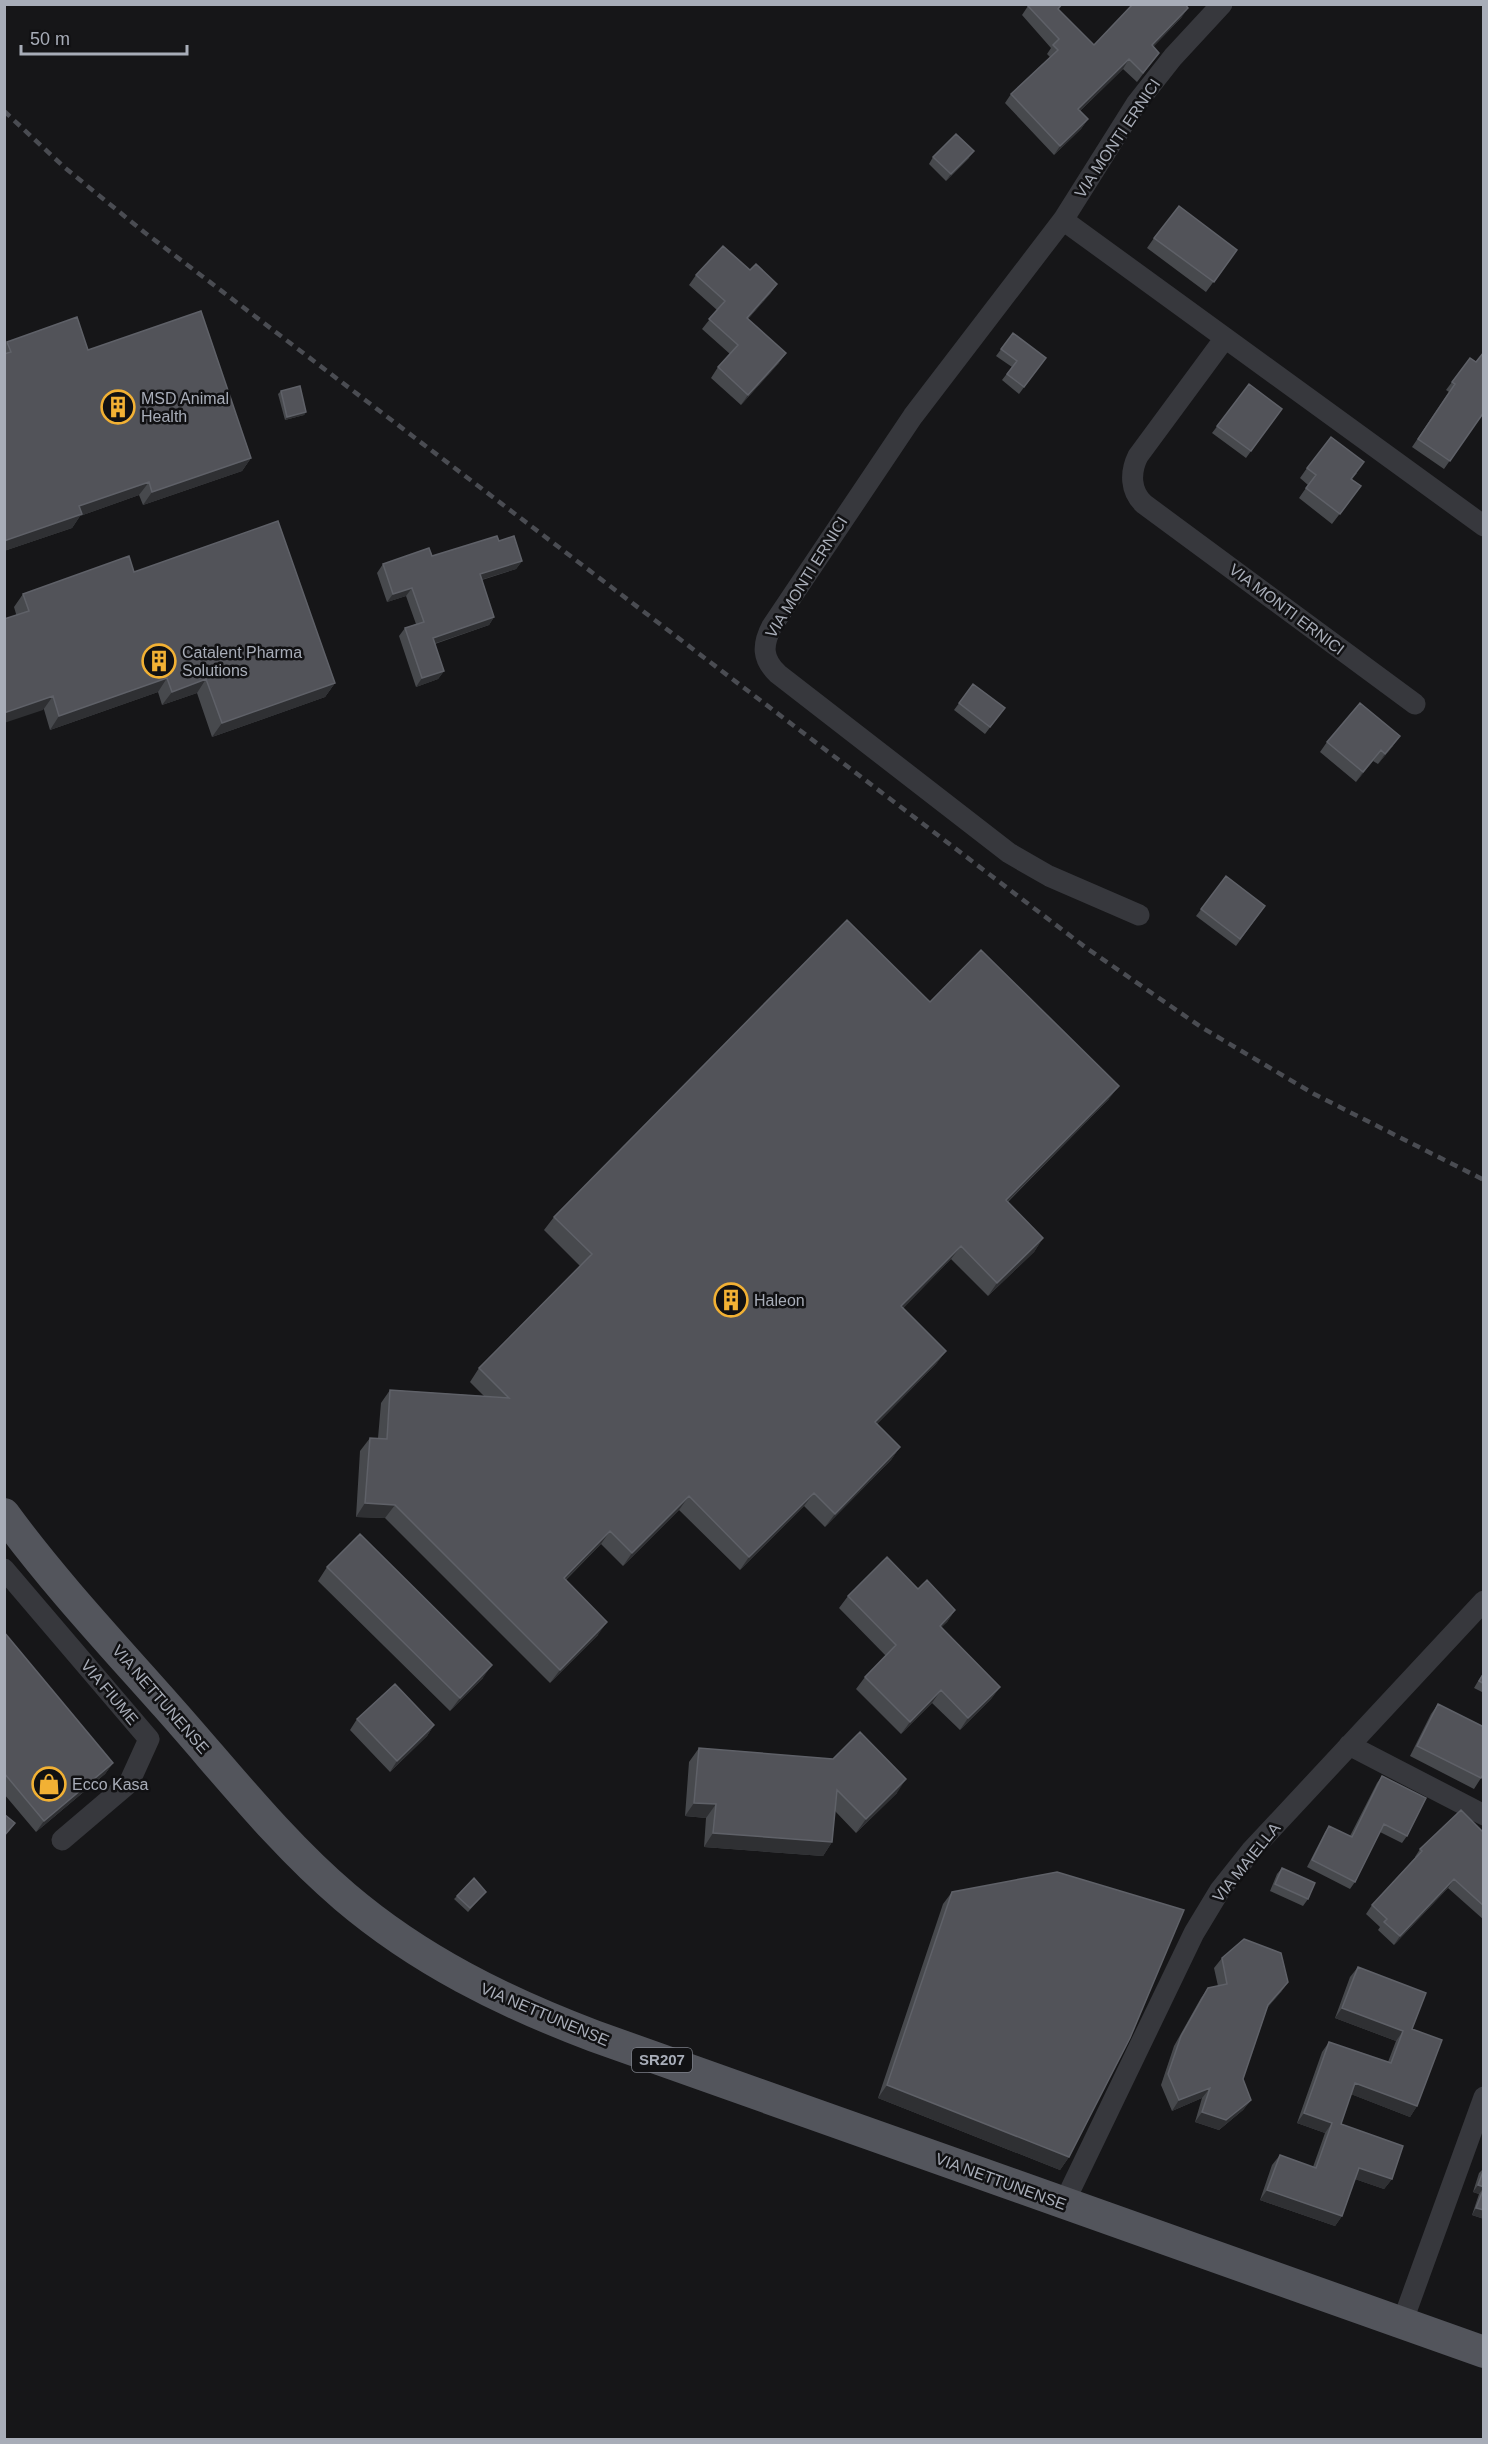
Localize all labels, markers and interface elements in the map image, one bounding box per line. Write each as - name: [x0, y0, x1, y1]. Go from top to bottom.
- scale bar: [21, 18, 188, 56]
- text: 50 m: [30, 29, 70, 49]
- street label: VIA MONTI ERNICI: [1071, 76, 1163, 201]
- building icon: MSD Animal Health: [100, 389, 136, 425]
- place label: MSD Animal Health: [141, 390, 229, 425]
- street label: VIA MONTI ERNICI: [762, 514, 851, 641]
- street label: VIA MONTI ERNICI: [1226, 561, 1348, 658]
- building icon: Catalent Pharma Solutions: [141, 643, 177, 679]
- place label: Catalent Pharma Solutions: [182, 644, 302, 679]
- building icon: Haleon: [713, 1282, 749, 1318]
- place label: Haleon: [754, 1292, 805, 1309]
- street label: VIA NETTUNENSE: [109, 1642, 212, 1757]
- street label: VIA FIUME: [78, 1657, 142, 1728]
- shop icon: Ecco Kasa: [31, 1766, 67, 1802]
- place label: Ecco Kasa: [72, 1776, 149, 1793]
- street label: VIA MAIELLA: [1209, 1819, 1284, 1905]
- street label: VIA NETTUNENSE: [478, 1980, 612, 2049]
- road number: SR207: [632, 2048, 692, 2072]
- street label: VIA NETTUNENSE: [933, 2150, 1068, 2213]

